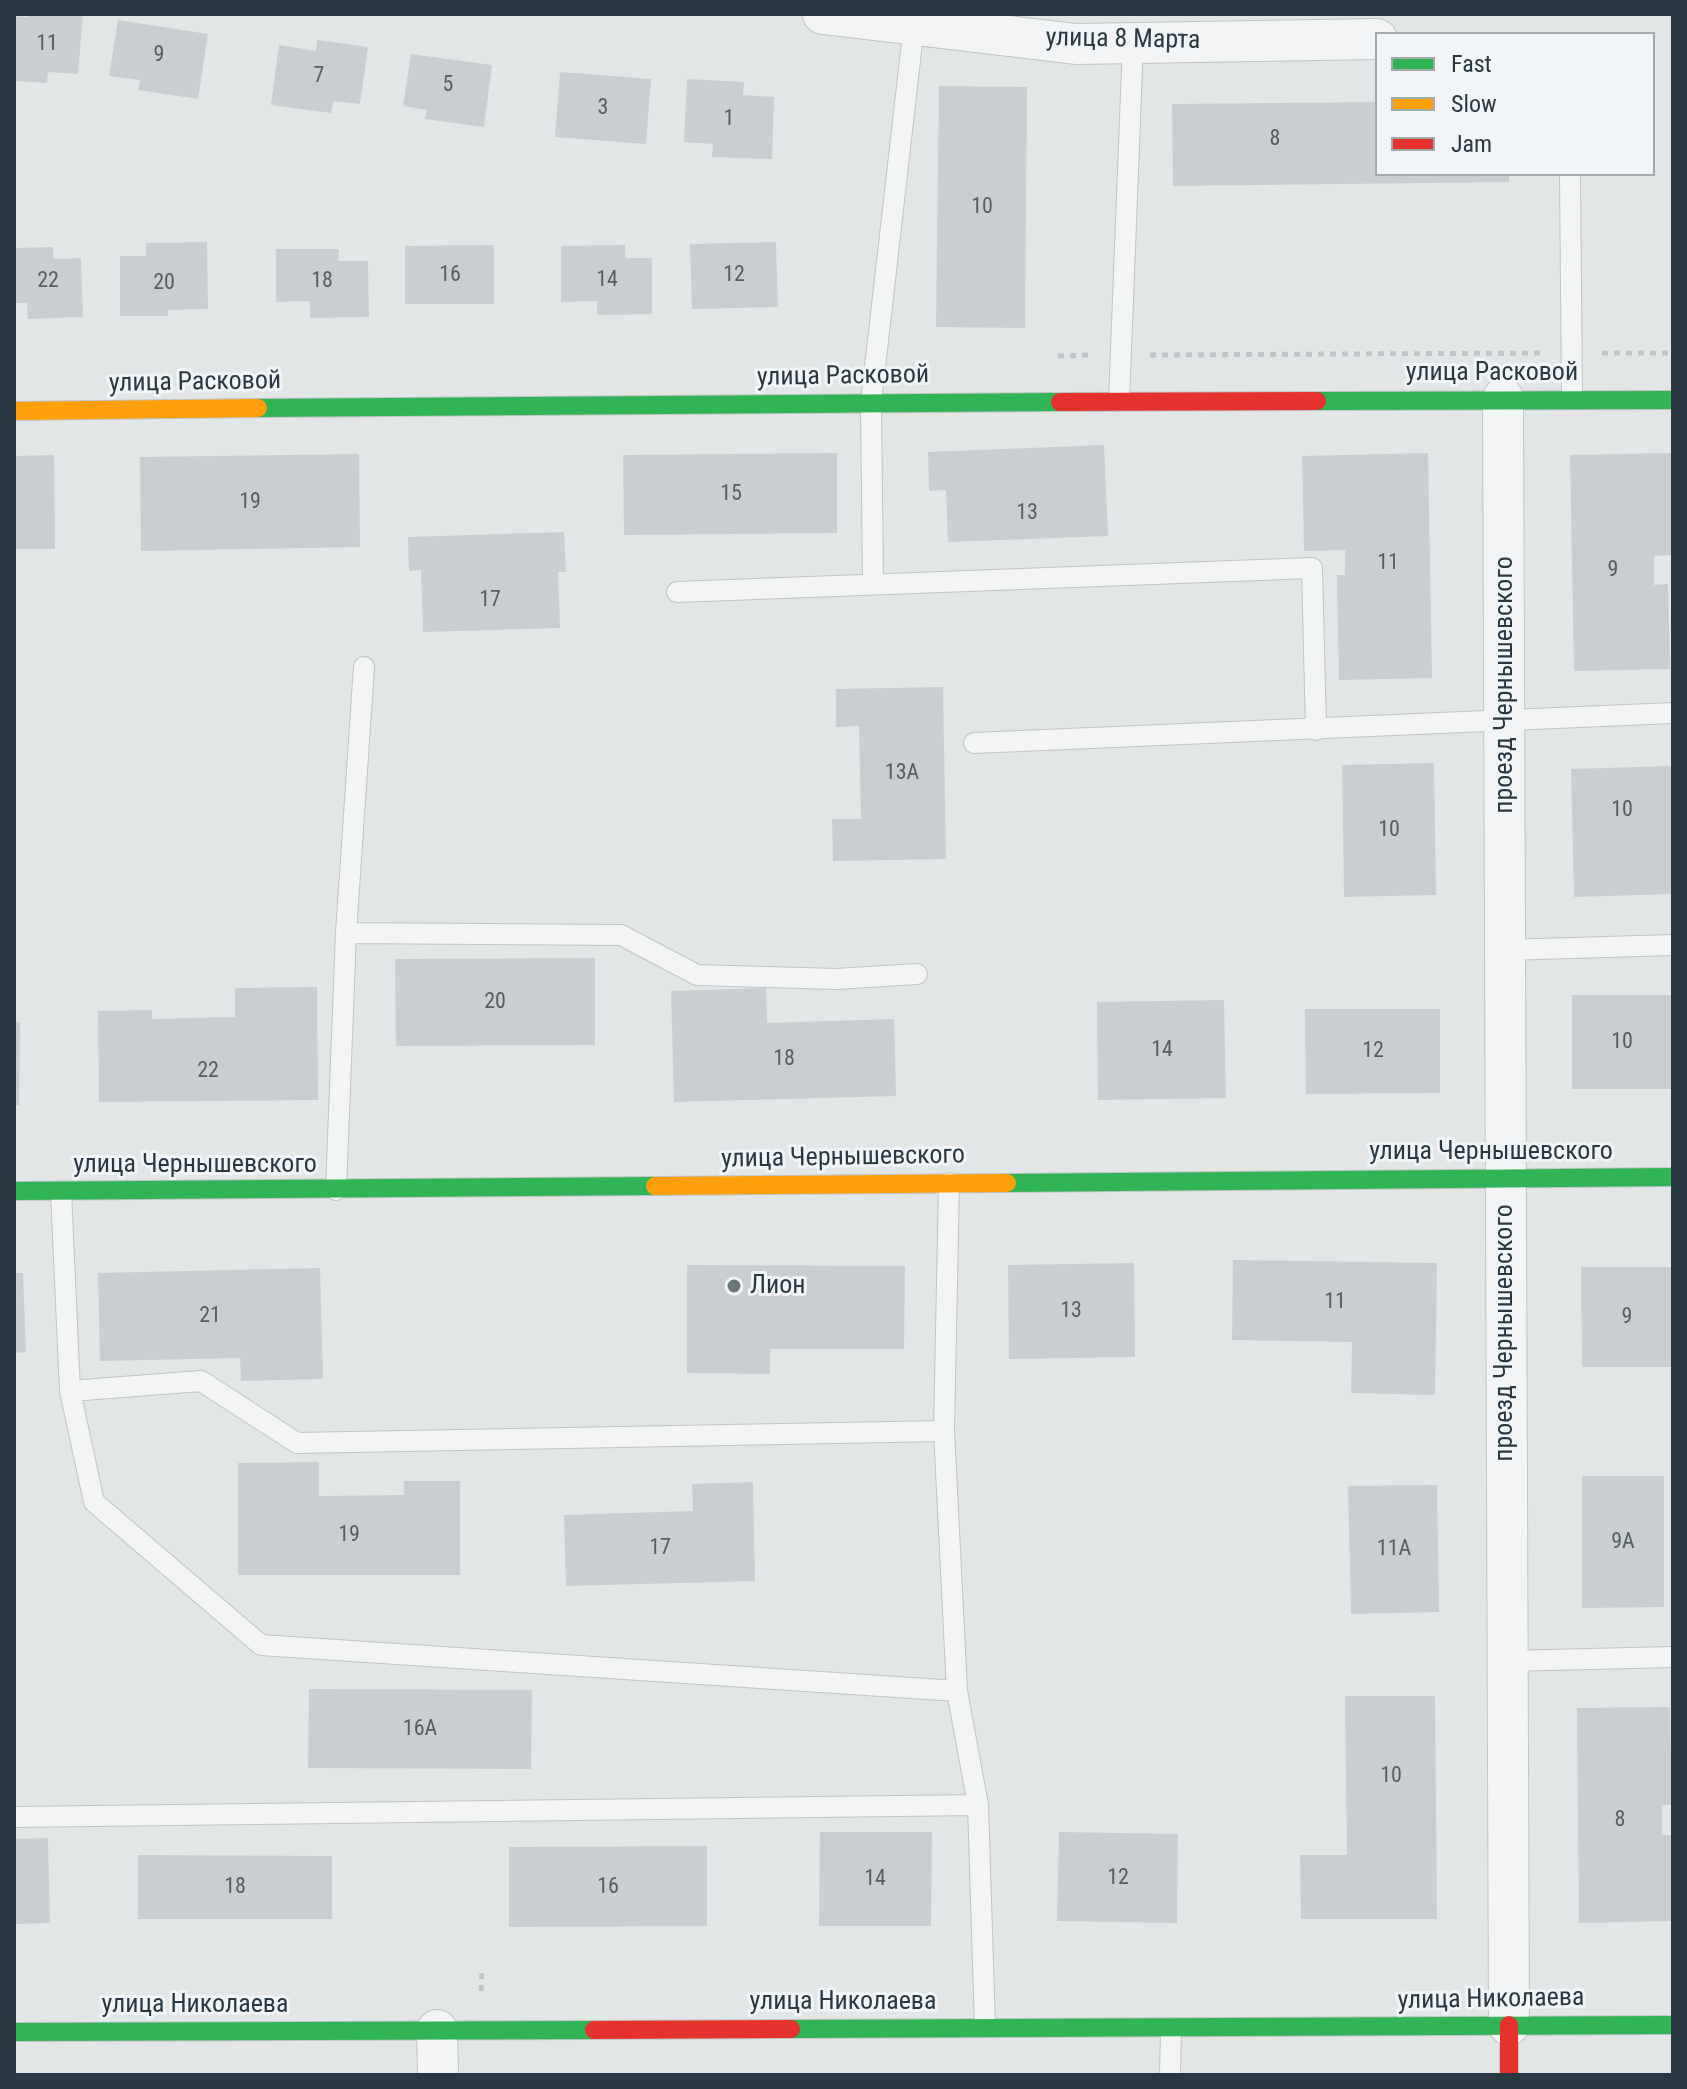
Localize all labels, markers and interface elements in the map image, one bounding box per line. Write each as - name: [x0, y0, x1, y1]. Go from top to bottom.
- street label: улица 8 Марта: [1045, 23, 1201, 57]
- house number: 11: [36, 31, 58, 57]
- legend: [1375, 32, 1655, 176]
- house number: 9: [154, 42, 164, 68]
- text: Fast: [1451, 50, 1492, 78]
- house number: 7: [314, 63, 324, 89]
- house number: 5: [443, 72, 453, 98]
- text: Slow: [1451, 90, 1497, 118]
- house number: 3: [598, 95, 608, 121]
- house number: 1: [724, 106, 734, 132]
- house number: 8: [1270, 126, 1280, 152]
- text: Jam: [1451, 130, 1492, 158]
- house number: 10: [971, 194, 993, 220]
- house number: 16: [439, 262, 461, 288]
- house number: 12: [723, 262, 745, 288]
- house number: 14: [596, 267, 618, 293]
- house number: 22: [37, 268, 59, 294]
- house number: 18: [311, 268, 333, 294]
- house number: 20: [153, 270, 175, 296]
- street label: улица Расковой: [1406, 357, 1578, 389]
- street label: улица Расковой: [757, 360, 929, 394]
- street label: улица Расковой: [109, 366, 281, 400]
- house number: 15: [720, 481, 742, 507]
- house number: 19: [239, 489, 261, 515]
- house number: 13: [1016, 500, 1038, 526]
- house number: 11: [1377, 550, 1399, 576]
- street label: проезд Чернышевского: [1489, 556, 1521, 814]
- house number: 9: [1608, 557, 1618, 583]
- house number: 17: [479, 587, 501, 613]
- house number: 13А: [885, 760, 919, 786]
- house number: 10: [1611, 797, 1633, 823]
- house number: 10: [1378, 817, 1400, 843]
- house number: 20: [484, 989, 506, 1015]
- house number: 10: [1611, 1029, 1633, 1055]
- house number: 14: [1151, 1037, 1173, 1063]
- house number: 12: [1362, 1038, 1384, 1064]
- house number: 18: [773, 1046, 795, 1072]
- house number: 22: [197, 1058, 219, 1084]
- street label: улица Чернышевского: [1369, 1136, 1613, 1168]
- street label: улица Чернышевского: [721, 1140, 965, 1176]
- street label: улица Чернышевского: [73, 1149, 317, 1181]
- street label: проезд Чернышевского: [1489, 1204, 1521, 1462]
- place label: Лион: [750, 1270, 806, 1302]
- marker: Лион: [725, 1277, 743, 1295]
- house number: 11: [1324, 1289, 1346, 1315]
- house number: 13: [1060, 1298, 1082, 1324]
- house number: 21: [199, 1303, 221, 1329]
- house number: 9: [1622, 1304, 1632, 1330]
- house number: 19: [338, 1522, 360, 1548]
- house number: 9А: [1611, 1529, 1635, 1555]
- house number: 17: [649, 1535, 671, 1561]
- house number: 11А: [1377, 1536, 1411, 1562]
- house number: 16А: [403, 1716, 437, 1742]
- house number: 10: [1380, 1763, 1402, 1789]
- house number: 8: [1615, 1807, 1625, 1833]
- house number: 12: [1107, 1865, 1129, 1891]
- house number: 14: [864, 1866, 886, 1892]
- house number: 18: [224, 1874, 246, 1900]
- house number: 16: [597, 1874, 619, 1900]
- street label: улица Николаева: [1397, 1983, 1585, 2017]
- street label: улица Николаева: [750, 1986, 936, 2018]
- street label: улица Николаева: [102, 1989, 288, 2021]

